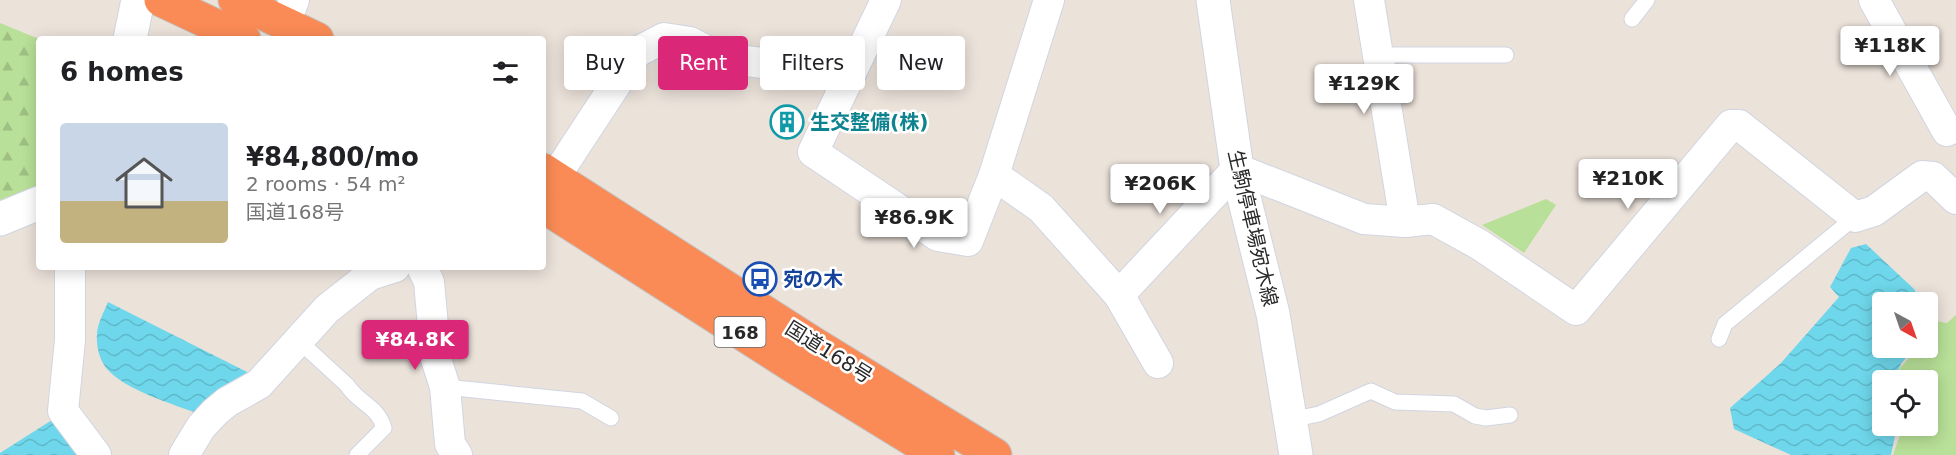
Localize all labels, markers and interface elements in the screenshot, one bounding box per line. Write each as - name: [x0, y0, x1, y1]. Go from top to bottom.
- pin: ¥118K: [1848, 26, 1932, 77]
- text: ¥118K: [1854, 33, 1926, 57]
- chip: Buy: [564, 36, 646, 90]
- chip: Rent: [658, 36, 748, 90]
- chip: Filters: [760, 36, 865, 90]
- chip: New: [877, 36, 965, 90]
- icon: filters: [489, 56, 522, 89]
- text: 6 homes: [60, 57, 184, 87]
- pin: ¥129K: [1322, 64, 1406, 115]
- text: ¥129K: [1328, 71, 1400, 95]
- building icon: 生交整備(株): [769, 104, 805, 140]
- place label: 生交整備(株): [810, 110, 928, 134]
- text: ¥84,800/mo: [246, 142, 419, 172]
- icon: home: [108, 147, 180, 219]
- street label: 生駒停車場宛木線: [1223, 147, 1283, 309]
- pin: ¥210K: [1586, 159, 1670, 210]
- pin: ¥206K: [1118, 164, 1202, 215]
- text: ¥210K: [1592, 166, 1664, 190]
- text: ¥206K: [1124, 171, 1196, 195]
- text: 2 rooms · 54 m²: [246, 172, 406, 196]
- pin: ¥86.9K: [865, 198, 963, 249]
- text: 国道168号: [246, 200, 344, 224]
- text: ¥86.9K: [875, 205, 953, 229]
- bus stop icon: 宛の木: [742, 261, 778, 297]
- place label: 宛の木: [783, 267, 843, 291]
- north arrow: [1872, 292, 1938, 358]
- map controls: [1872, 292, 1938, 436]
- street label: 国道168号: [781, 316, 877, 388]
- road number: 168: [714, 317, 766, 347]
- pin: ¥84.8K: [366, 320, 464, 371]
- text: ¥84.8K: [376, 327, 454, 351]
- button: locate: [1872, 370, 1938, 436]

